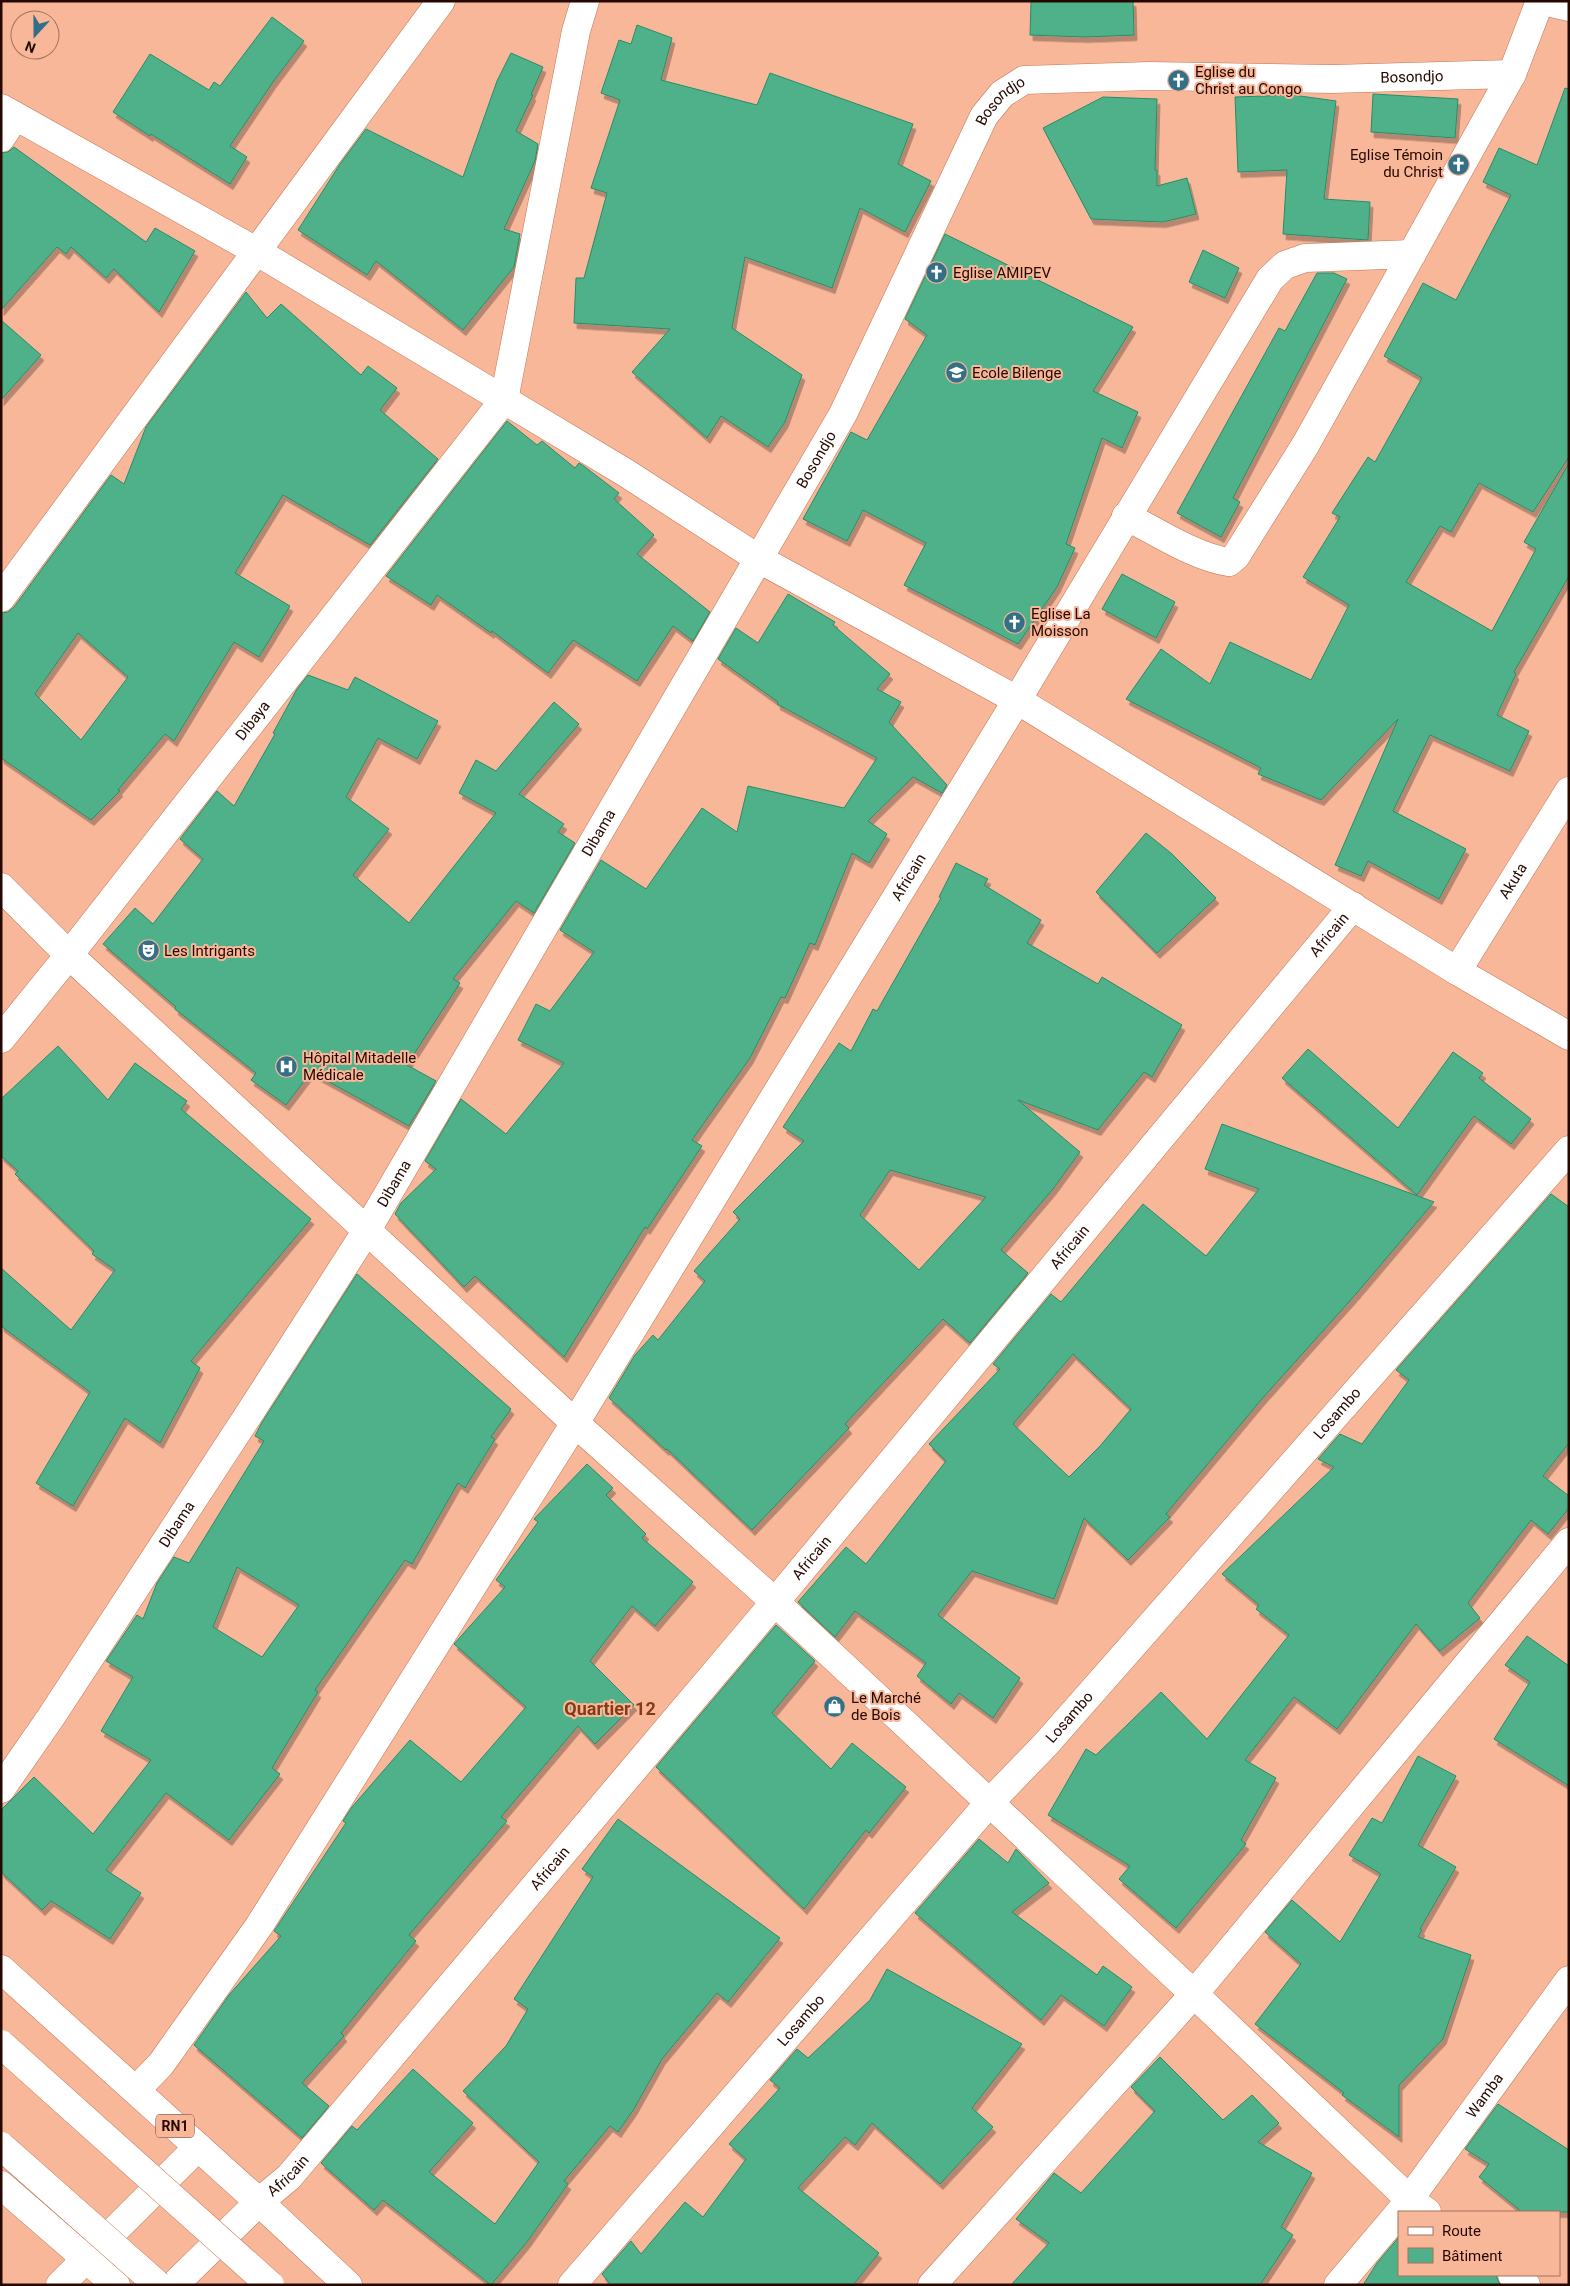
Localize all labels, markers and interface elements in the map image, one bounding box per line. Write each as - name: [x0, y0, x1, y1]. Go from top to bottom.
- north arrow: [10, 10, 60, 60]
- text: N: [23, 38, 38, 56]
- place label: Eglise du Christ au Congo: [1195, 63, 1302, 98]
- street label: Bosondjo: [1380, 67, 1444, 87]
- church icon: Eglise du Christ au Congo: [1167, 69, 1191, 93]
- street label: Bosondjo: [972, 73, 1028, 128]
- place label: Eglise Témoin du Christ: [1350, 146, 1443, 181]
- church icon: Eglise Témoin du Christ: [1447, 152, 1471, 176]
- church icon: Eglise AMIPEV: [925, 261, 949, 285]
- place label: Eglise AMIPEV: [953, 264, 1051, 282]
- school or university icon: Ecole Bilenge: [944, 361, 968, 385]
- place label: Ecole Bilenge: [972, 364, 1061, 382]
- street label: Bosondjo: [793, 428, 840, 491]
- place label: Eglise La Moisson: [1031, 605, 1091, 640]
- church icon: Eglise La Moisson: [1003, 611, 1027, 635]
- street label: Dibaya: [232, 697, 274, 744]
- street label: Dibama: [578, 806, 619, 860]
- street label: Africain: [887, 850, 930, 904]
- street label: Akuta: [1495, 860, 1531, 902]
- street label: Africain: [1306, 909, 1353, 960]
- theatre icon: Les Intrigants: [136, 939, 160, 963]
- place label: Les Intrigants: [164, 942, 255, 960]
- place label: Hôpital Mitadelle Médicale: [303, 1049, 416, 1084]
- hospital icon: Hôpital Mitadelle Médicale: [275, 1055, 299, 1079]
- street label: Dibama: [373, 1157, 415, 1210]
- street label: Africain: [1046, 1221, 1093, 1273]
- street label: Losambo: [1310, 1384, 1365, 1443]
- street label: Dibama: [155, 1498, 199, 1551]
- street label: Africain: [788, 1532, 835, 1584]
- street label: Losambo: [1042, 1688, 1097, 1747]
- place label: Le Marché de Bois: [851, 1689, 921, 1724]
- shop icon: Le Marché de Bois: [823, 1695, 847, 1719]
- district label: Quartier 12: [564, 1698, 656, 1719]
- street label: Africain: [526, 1843, 573, 1894]
- street label: Losambo: [774, 1991, 828, 2050]
- street label: Wamba: [1462, 2070, 1507, 2122]
- road number: RN1: [156, 2114, 194, 2138]
- street label: Africain: [263, 2151, 313, 2200]
- legend: [1398, 2211, 1560, 2276]
- text: Route: [1442, 2222, 1481, 2240]
- text: Bâtiment: [1442, 2247, 1502, 2265]

